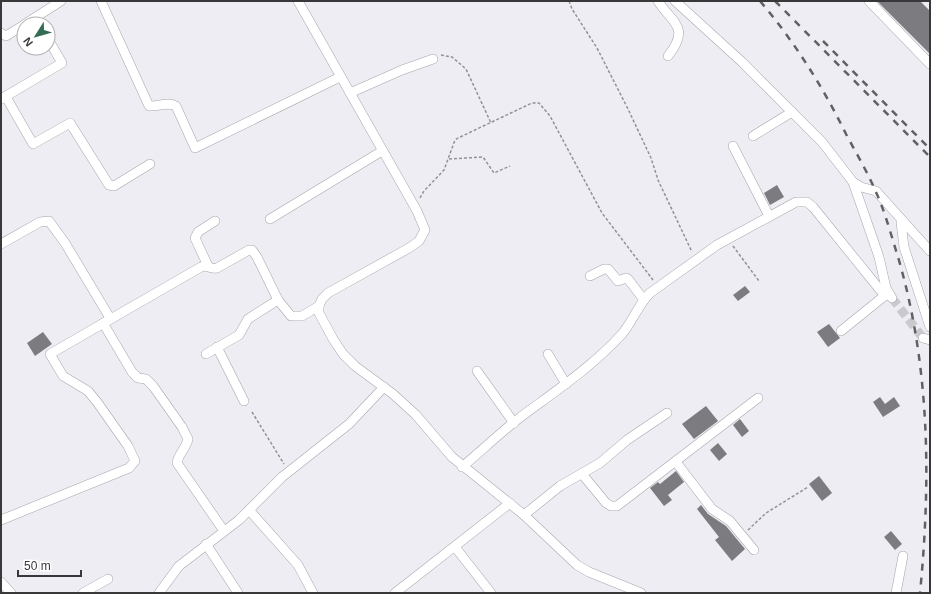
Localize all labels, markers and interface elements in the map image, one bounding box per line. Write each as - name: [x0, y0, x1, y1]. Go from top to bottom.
- north arrow: [16, 16, 56, 56]
- text: N: [21, 35, 35, 49]
- scale bar: [18, 552, 81, 578]
- text: 50 m: [24, 559, 51, 573]

